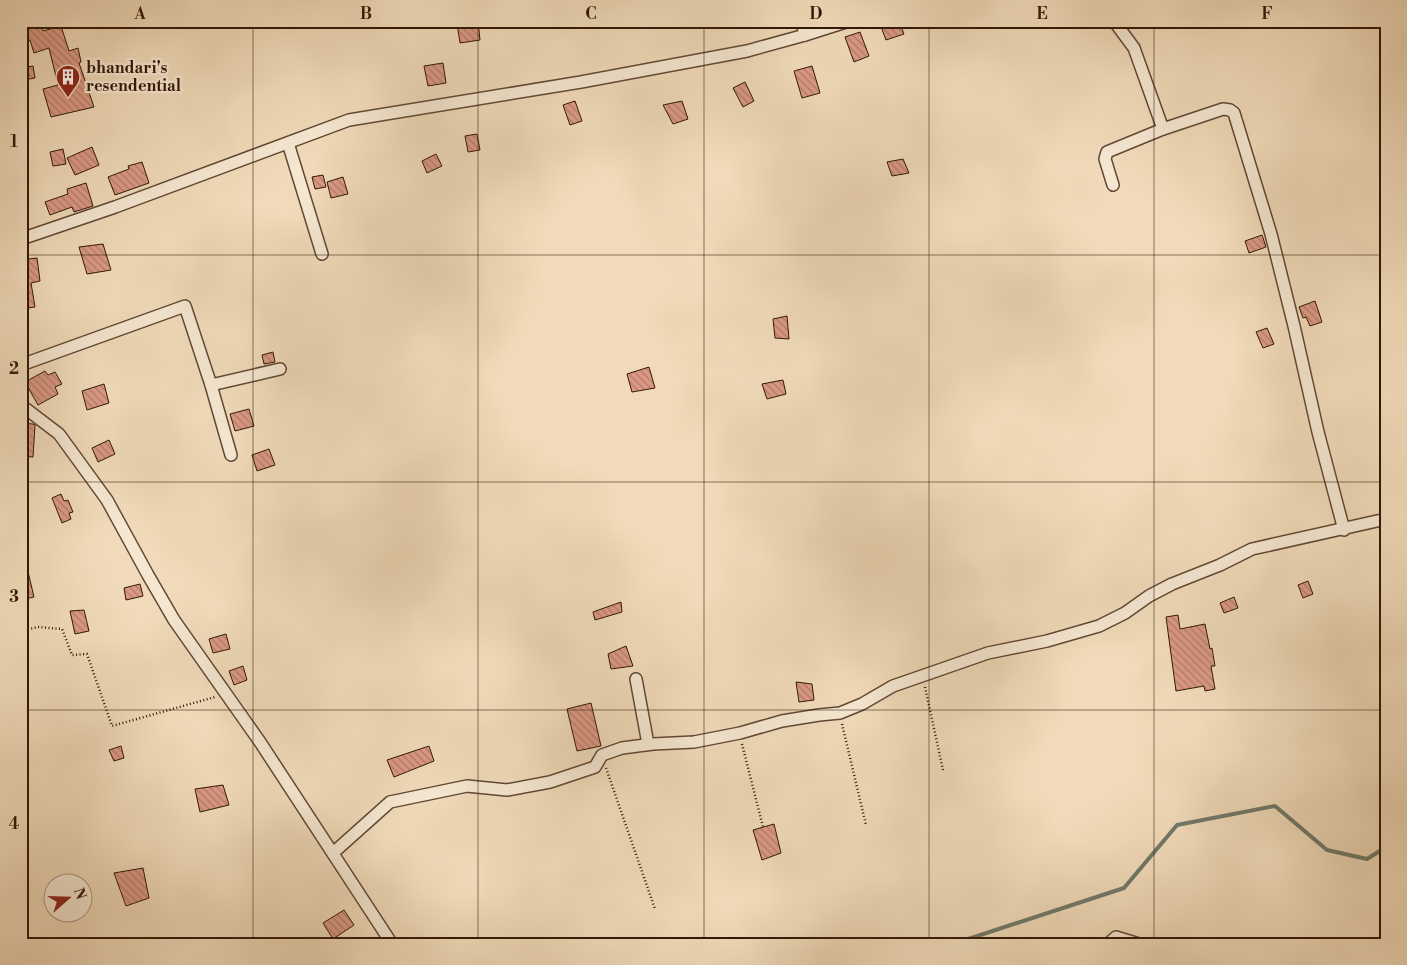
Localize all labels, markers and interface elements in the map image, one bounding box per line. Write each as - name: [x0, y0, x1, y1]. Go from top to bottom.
- text: A: [133, 4, 146, 24]
- text: B: [360, 4, 372, 24]
- text: C: [585, 4, 597, 24]
- text: D: [810, 4, 823, 24]
- text: E: [1036, 4, 1048, 24]
- text: F: [1261, 4, 1273, 24]
- place label: bhandari's resendential: [86, 58, 182, 96]
- building icon: bhandari's resendential: [55, 64, 81, 98]
- text: 1: [10, 132, 18, 152]
- text: 2: [9, 359, 19, 379]
- text: 3: [9, 587, 19, 607]
- text: 4: [9, 814, 20, 834]
- north arrow: [42, 872, 92, 922]
- text: N: [69, 886, 90, 902]

